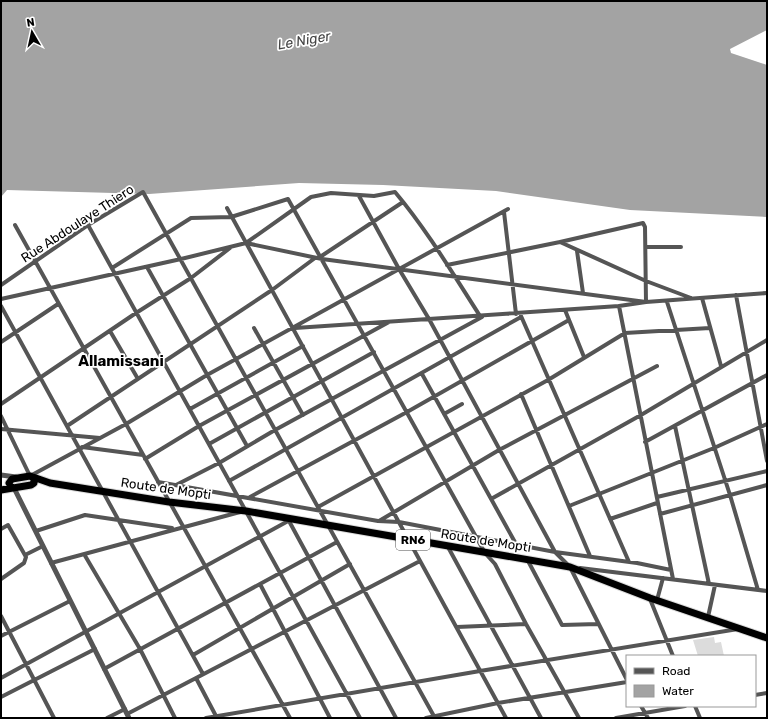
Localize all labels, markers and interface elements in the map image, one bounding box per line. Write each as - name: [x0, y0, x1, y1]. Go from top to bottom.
- north arrow: [12, 12, 52, 52]
- text: N: [26, 16, 36, 30]
- water label: Le Niger: [276, 27, 333, 54]
- street label: Rue Abdoulaye Thiero: [18, 181, 136, 265]
- district label: Allamissani: [78, 352, 164, 370]
- street label: Route de Mopti: [120, 475, 212, 502]
- street label: Route de Mopti: [440, 526, 532, 555]
- road number: RN6: [396, 530, 430, 550]
- legend: [626, 655, 756, 707]
- text: Road: [662, 664, 690, 678]
- text: Water: [662, 684, 694, 698]

